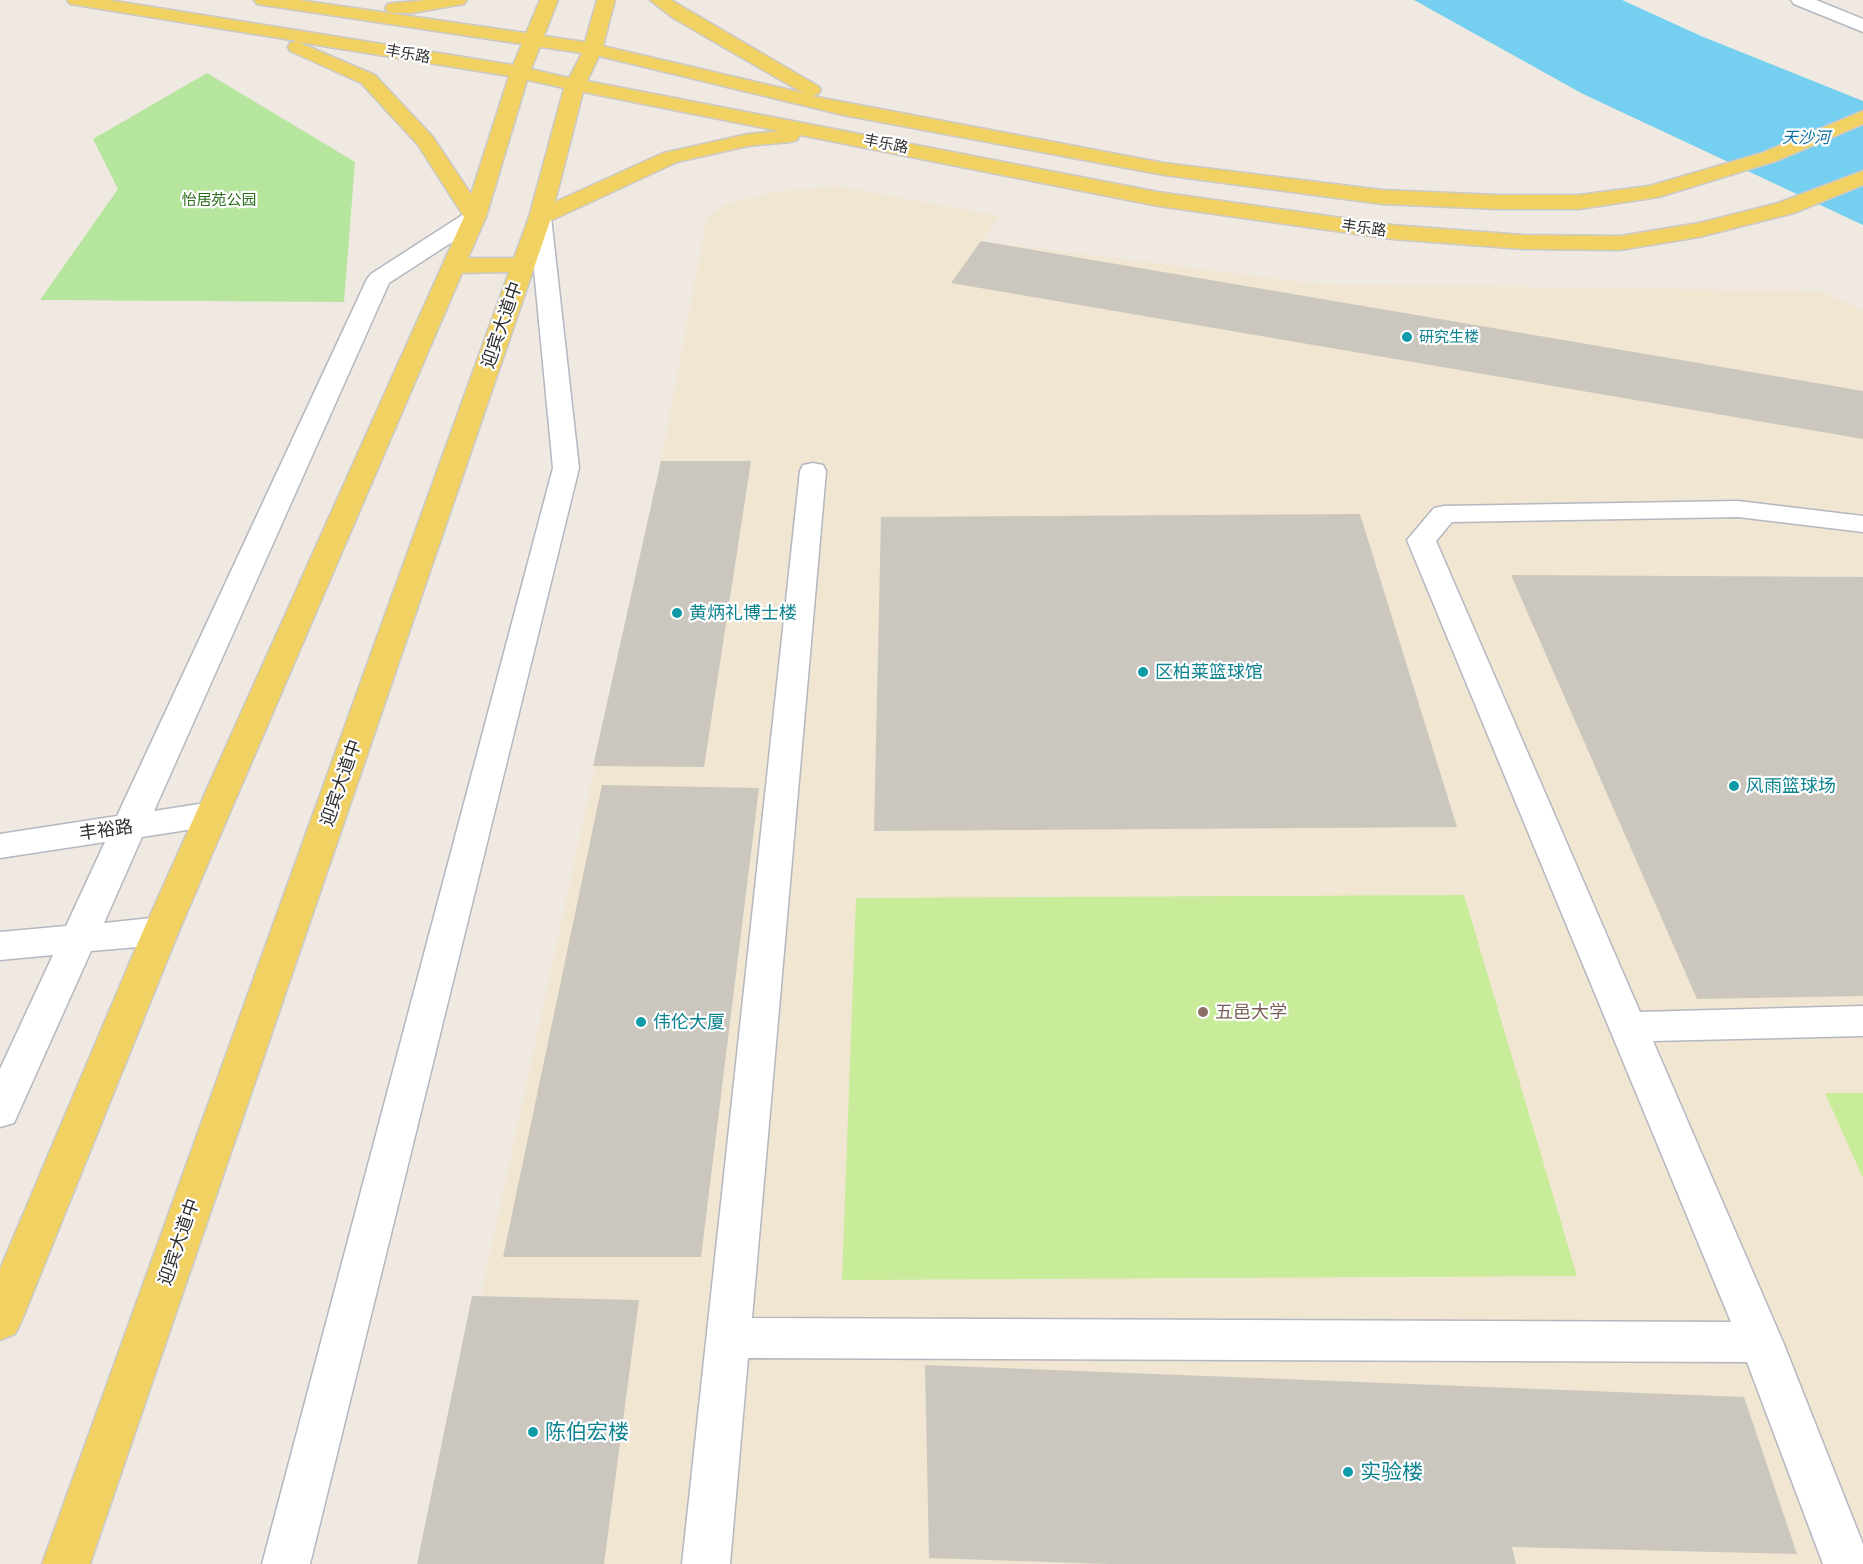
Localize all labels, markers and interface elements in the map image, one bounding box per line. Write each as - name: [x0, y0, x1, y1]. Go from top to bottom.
- street label: 丰乐路: [384, 41, 432, 67]
- water label: 天沙河: [1782, 128, 1830, 148]
- street label: 丰乐路: [862, 131, 910, 157]
- park label: 怡居苑公园: [182, 191, 256, 209]
- street label: 丰乐路: [1340, 216, 1388, 240]
- street label: 迎宾大道中: [477, 279, 527, 371]
- place label: 研究生楼: [1419, 328, 1479, 346]
- marker: 研究生楼: [1400, 330, 1414, 344]
- place label: 黄炳礼博士楼: [689, 602, 797, 624]
- marker: 黄炳礼博士楼: [670, 606, 684, 620]
- place label: 区柏莱篮球馆: [1155, 661, 1263, 683]
- marker: 区柏莱篮球馆: [1136, 665, 1150, 679]
- street label: 迎宾大道中: [316, 737, 366, 829]
- place label: 风雨篮球场: [1746, 775, 1836, 797]
- marker: 风雨篮球场: [1727, 779, 1741, 793]
- street label: 丰裕路: [78, 816, 134, 844]
- place label: 五邑大学: [1215, 1001, 1287, 1023]
- marker: 五邑大学: [1196, 1005, 1210, 1019]
- place label: 伟伦大厦: [653, 1011, 725, 1033]
- marker: 伟伦大厦: [634, 1015, 648, 1029]
- street label: 迎宾大道中: [154, 1196, 204, 1288]
- place label: 陈伯宏楼: [545, 1419, 629, 1445]
- marker: 陈伯宏楼: [526, 1425, 540, 1439]
- place label: 实验楼: [1360, 1459, 1423, 1485]
- marker: 实验楼: [1341, 1465, 1355, 1479]

